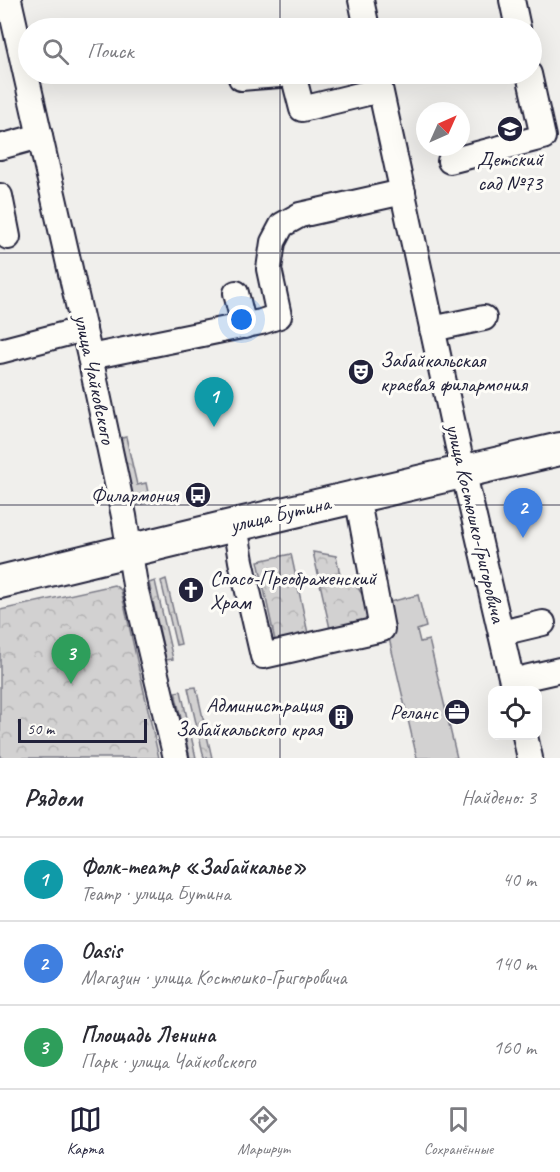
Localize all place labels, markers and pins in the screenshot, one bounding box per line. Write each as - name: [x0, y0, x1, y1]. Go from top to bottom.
- school or university icon: Детский сад №73: [495, 114, 525, 144]
- place label: Детский сад №73: [477, 146, 544, 196]
- place label: Забайкальская краевая филармония: [380, 347, 529, 397]
- theatre icon: Забайкальская краевая филармония: [346, 357, 376, 387]
- pin: 1: [194, 378, 234, 427]
- bus stop icon: Филармония: [183, 480, 213, 510]
- place label: Филармония: [91, 482, 179, 508]
- pin: 2: [504, 488, 542, 538]
- place label: Спасо-Преображенский Храм: [210, 565, 377, 615]
- church icon: Спасо-Преображенский Храм: [176, 575, 206, 605]
- pin: 3: [52, 634, 90, 684]
- place label: Администрация Забайкальского края: [176, 692, 323, 742]
- office icon: Реланс: [442, 697, 472, 727]
- place label: Реланс: [390, 699, 439, 725]
- building icon: Администрация Забайкальского края: [326, 702, 356, 732]

